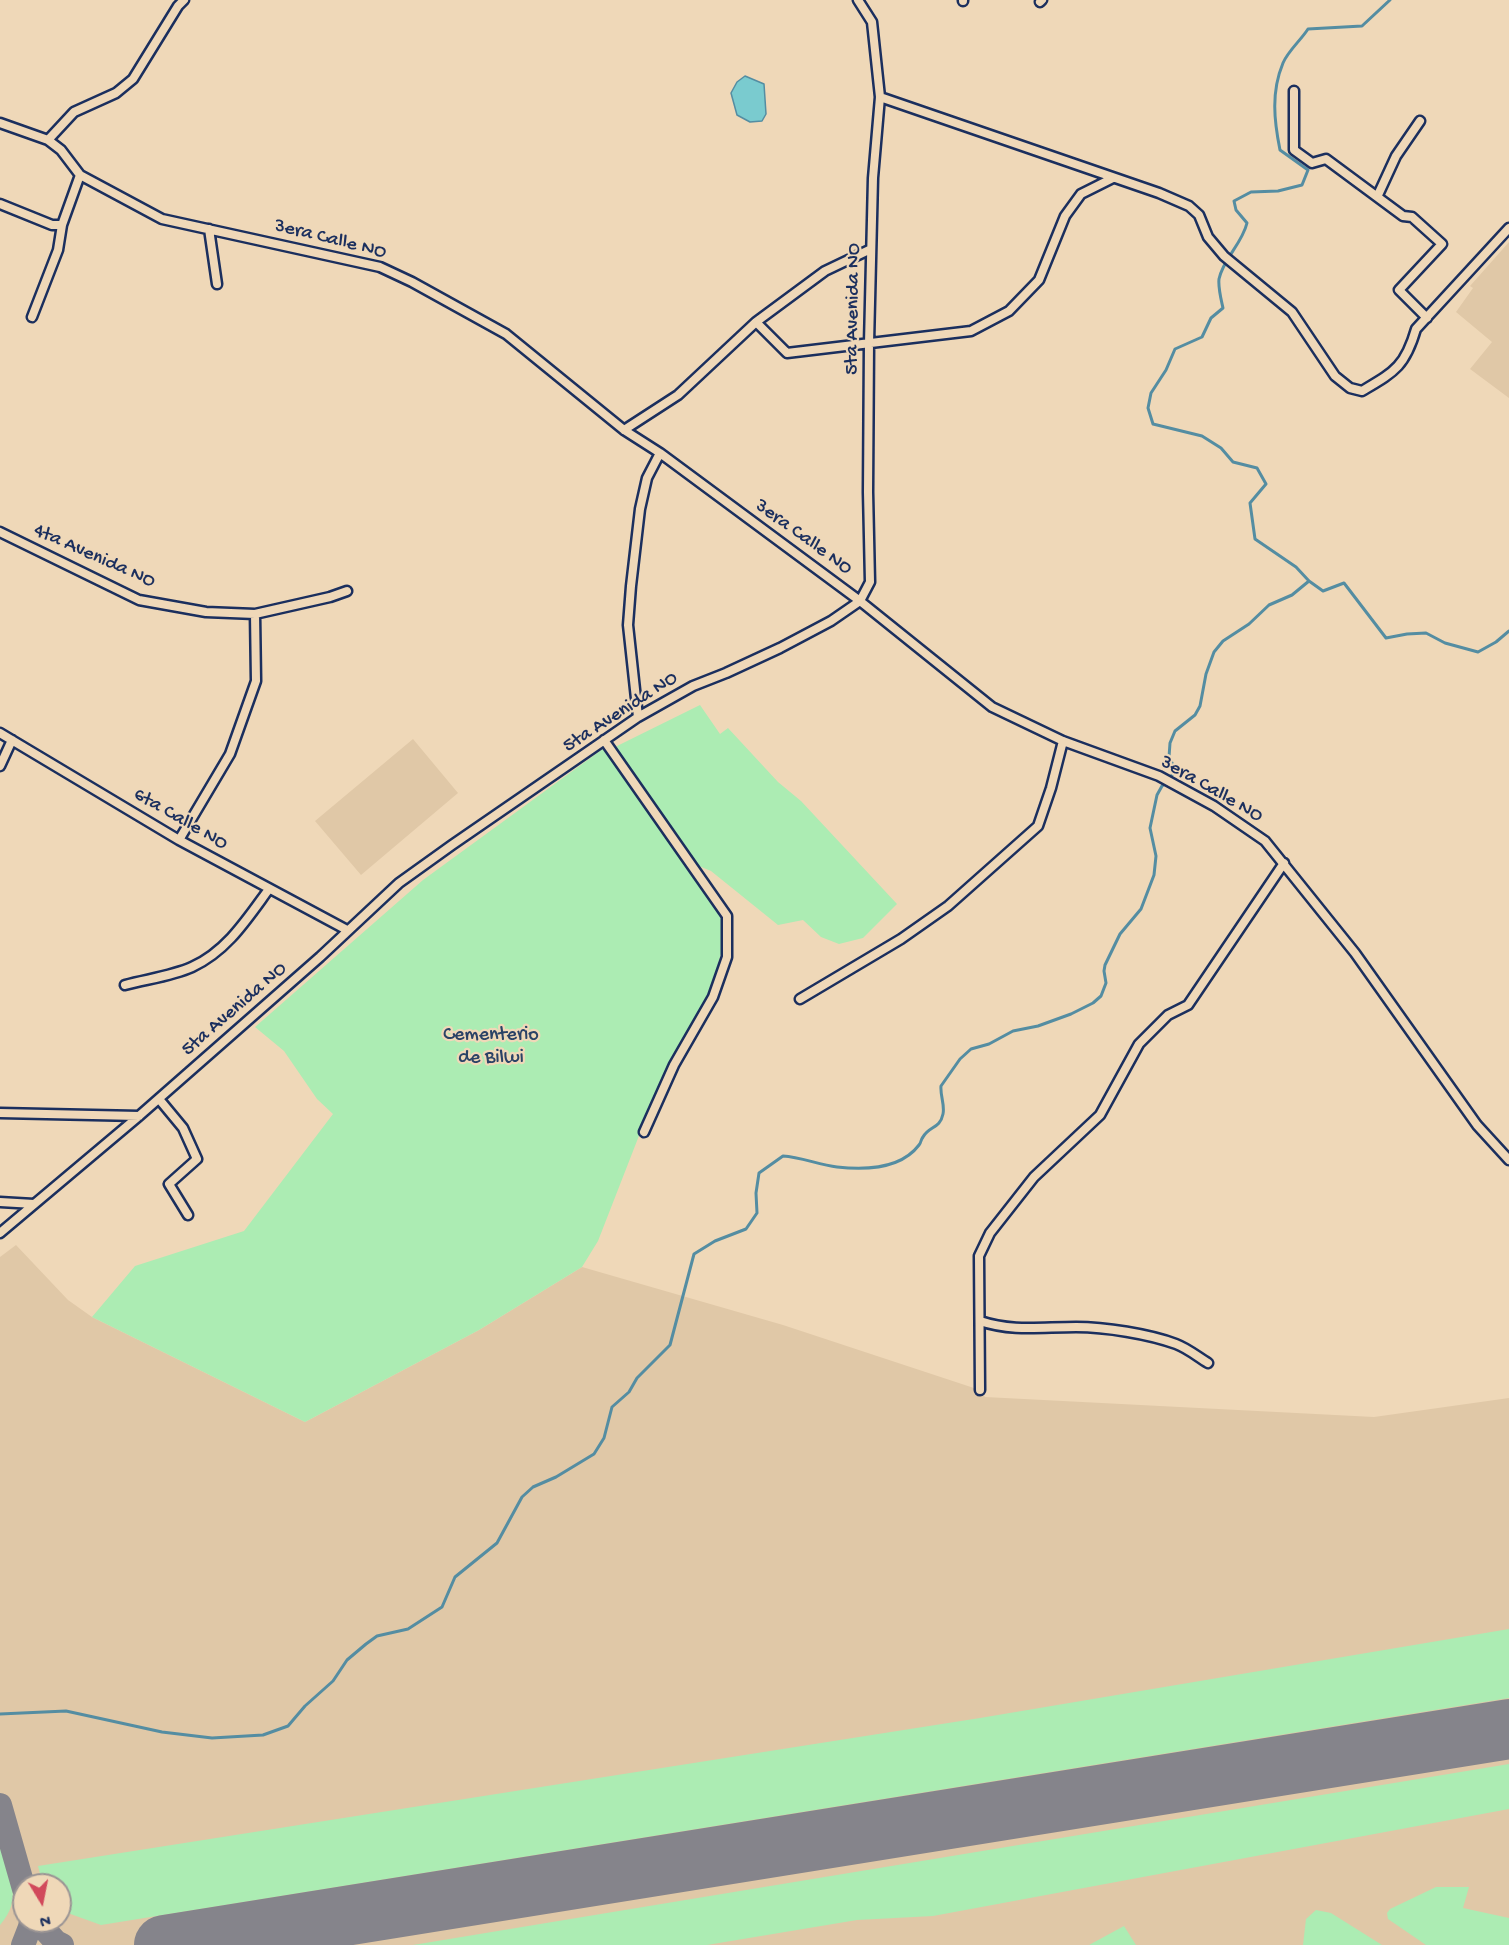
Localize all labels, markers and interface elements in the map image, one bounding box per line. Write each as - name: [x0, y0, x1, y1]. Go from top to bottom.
- street label: 3era Calle NO: [272, 215, 388, 265]
- street label: 5ta Avenida NO: [841, 243, 867, 375]
- street label: 3era Calle NO: [750, 495, 856, 581]
- street label: 4ta Avenida NO: [29, 519, 159, 595]
- street label: 5ta Avenida NO: [559, 667, 683, 759]
- street label: 3era Calle NO: [1155, 751, 1267, 829]
- street label: 6ta Calle NO: [129, 783, 231, 857]
- street label: 5ta Avenida NO: [177, 958, 293, 1062]
- park label: Cementerio de Bilwi: [443, 1024, 539, 1071]
- north arrow: [12, 1873, 72, 1933]
- text: N: [38, 1909, 52, 1930]

